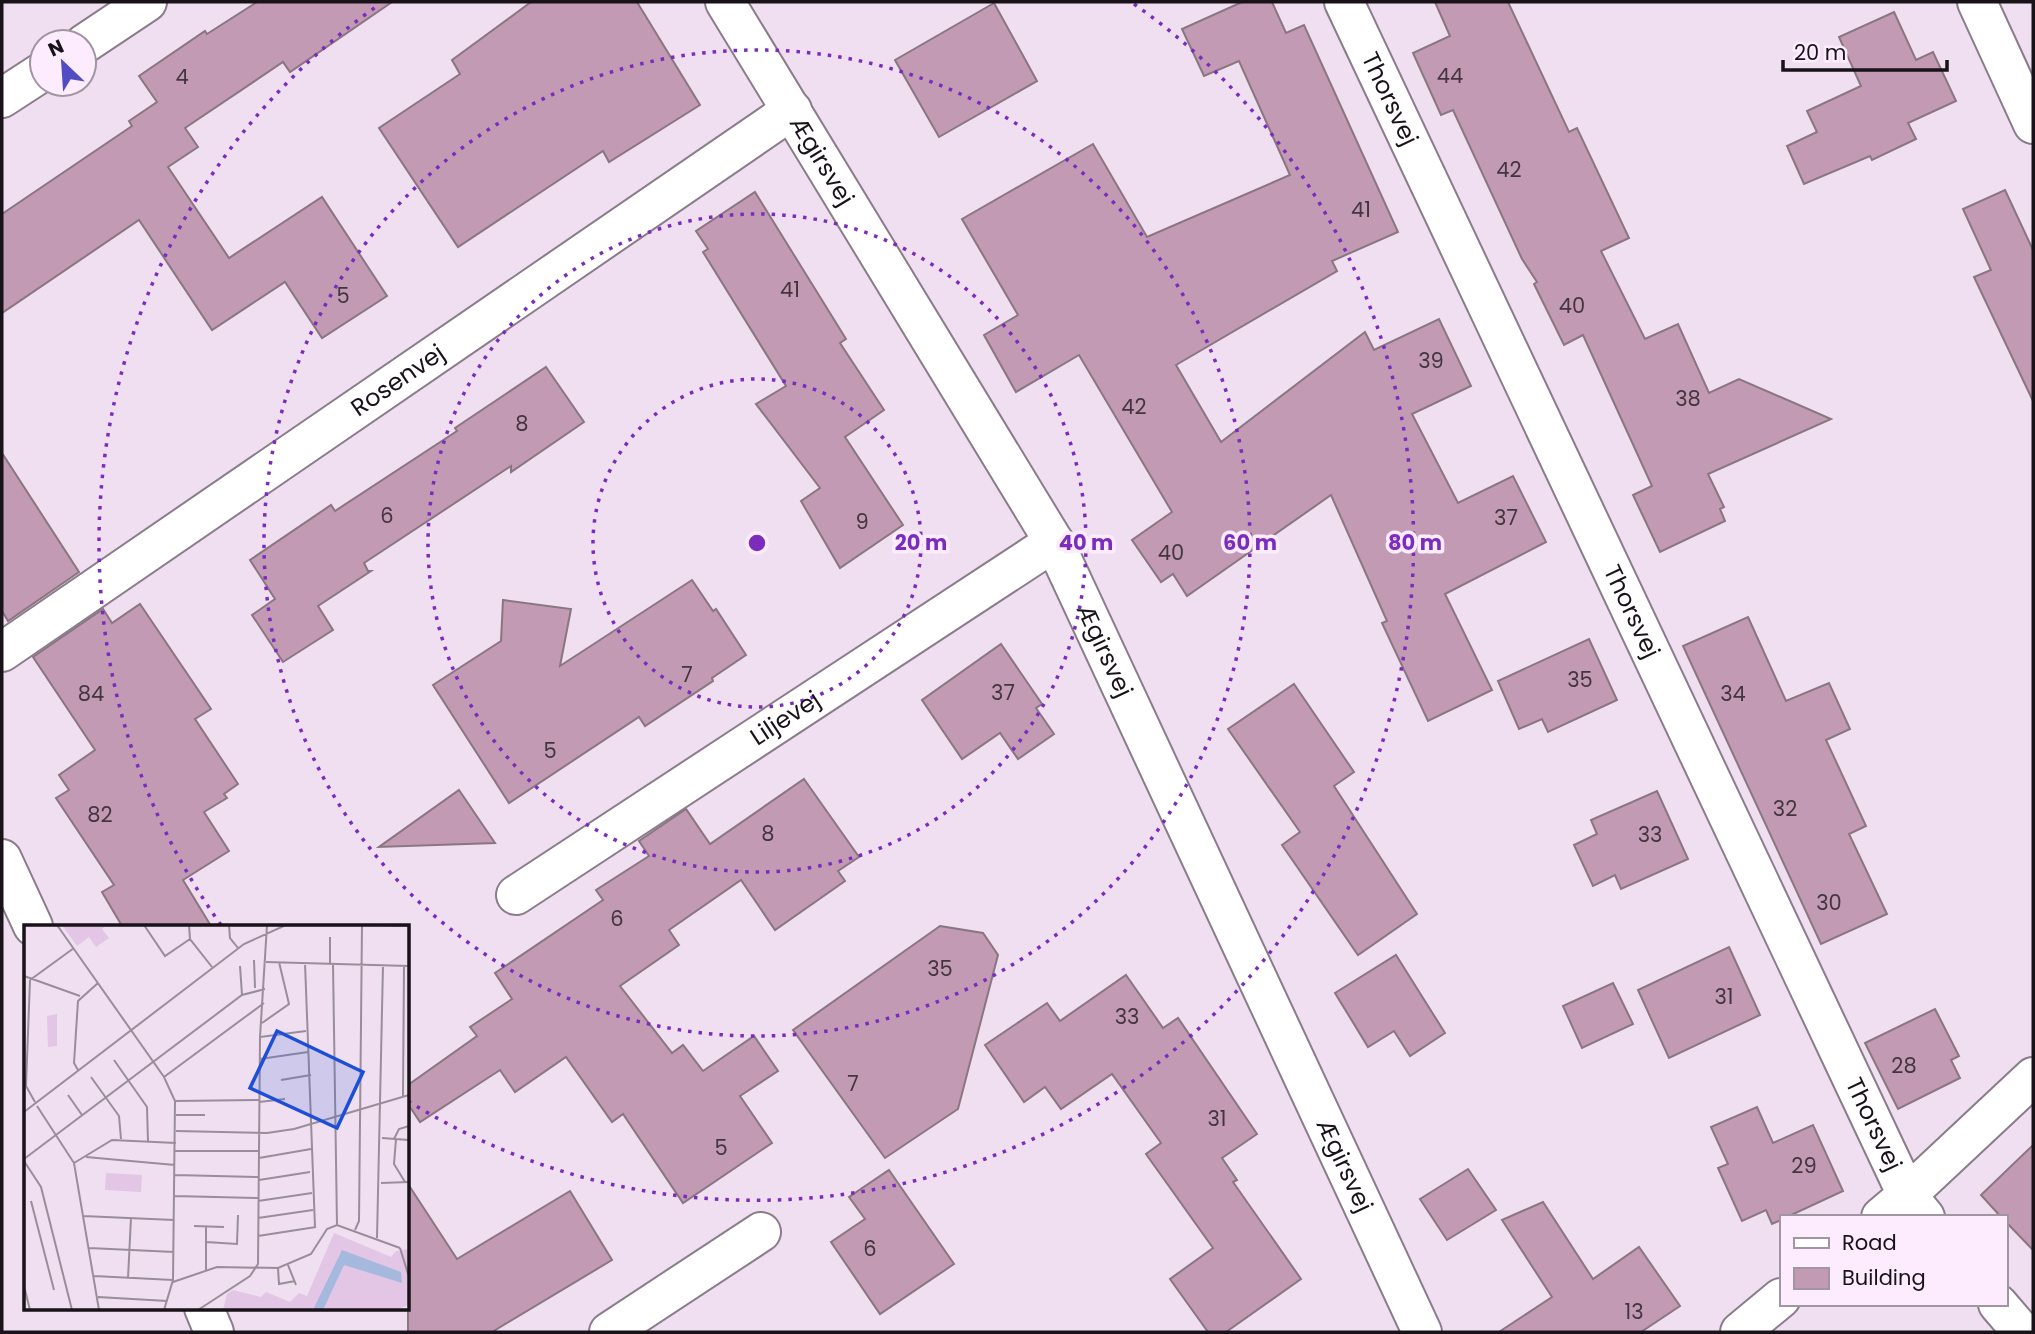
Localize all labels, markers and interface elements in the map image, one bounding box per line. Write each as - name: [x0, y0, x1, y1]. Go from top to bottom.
- north arrow: [28, 28, 98, 98]
- scale bar: [1783, 28, 1948, 72]
- text: N: [44, 33, 68, 63]
- text: 20 m: [1794, 38, 1847, 67]
- street label: Thorsvej: [1354, 47, 1426, 151]
- house number: 44: [1437, 61, 1463, 90]
- house number: 4: [175, 62, 189, 91]
- street label: Ægirsvej: [782, 109, 862, 212]
- house number: 42: [1496, 155, 1522, 184]
- house number: 41: [1351, 195, 1371, 224]
- house number: 41: [780, 275, 800, 304]
- house number: 5: [336, 281, 350, 310]
- house number: 40: [1559, 291, 1585, 320]
- street label: Rosenvej: [344, 336, 451, 424]
- house number: 39: [1418, 346, 1444, 375]
- house number: 38: [1675, 384, 1701, 413]
- house number: 42: [1121, 392, 1147, 421]
- house number: 8: [515, 409, 529, 438]
- house number: 6: [380, 501, 394, 530]
- house number: 37: [1494, 503, 1518, 532]
- house number: 9: [855, 507, 869, 536]
- text: 20 m: [895, 528, 947, 557]
- text: 40 m: [1059, 528, 1113, 557]
- text: 60 m: [1223, 528, 1277, 557]
- text: 80 m: [1388, 528, 1442, 557]
- centre of rings: [745, 531, 769, 555]
- house number: 40: [1158, 538, 1184, 567]
- street label: Thorsvej: [1596, 559, 1668, 663]
- street label: Ægirsvej: [1069, 598, 1141, 702]
- house number: 7: [681, 660, 693, 689]
- house number: 35: [1567, 665, 1593, 694]
- house number: 37: [991, 678, 1015, 707]
- house number: 84: [78, 679, 104, 708]
- house number: 34: [1720, 679, 1746, 708]
- street label: Liljevej: [744, 683, 826, 753]
- house number: 5: [543, 736, 557, 765]
- house number: 32: [1773, 794, 1797, 823]
- house number: 82: [87, 800, 113, 829]
- house number: 8: [761, 819, 775, 848]
- house number: 33: [1638, 820, 1662, 849]
- house number: 30: [1816, 888, 1842, 917]
- house number: 6: [610, 904, 624, 933]
- inset map: [24, 925, 410, 1310]
- house number: 35: [927, 954, 953, 983]
- house number: 31: [1714, 982, 1734, 1011]
- house number: 33: [1115, 1002, 1139, 1031]
- house number: 28: [1891, 1051, 1917, 1080]
- house number: 7: [847, 1069, 859, 1098]
- street label: Thorsvej: [1838, 1072, 1910, 1176]
- house number: 31: [1207, 1104, 1227, 1133]
- street label: Ægirsvej: [1309, 1113, 1381, 1217]
- house number: 5: [714, 1133, 728, 1162]
- house number: 29: [1791, 1151, 1817, 1180]
- legend: [1780, 1215, 2007, 1306]
- text: Road: [1842, 1228, 1897, 1257]
- house number: 6: [863, 1234, 877, 1263]
- text: Building: [1842, 1263, 1926, 1292]
- house number: 13: [1624, 1297, 1644, 1326]

